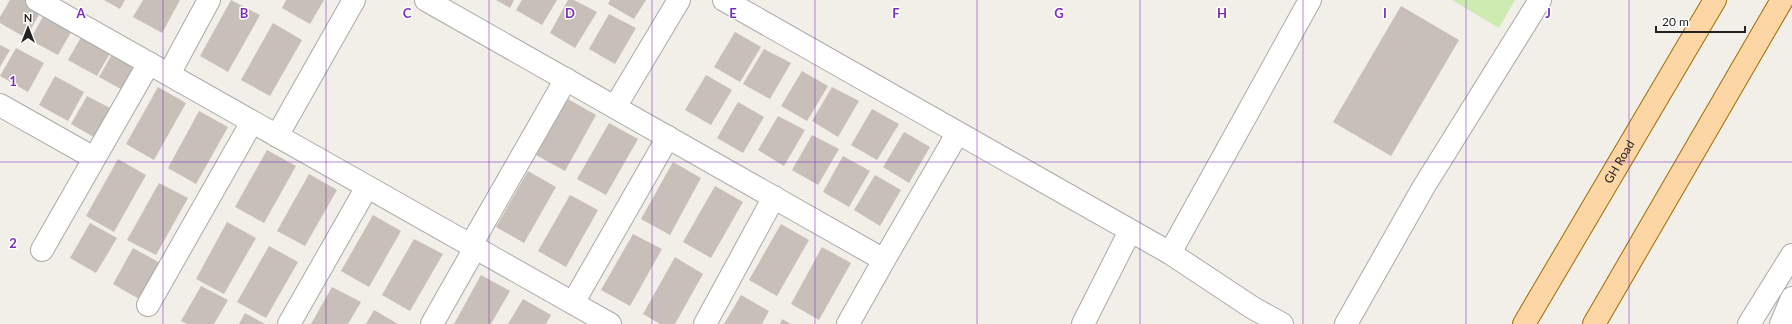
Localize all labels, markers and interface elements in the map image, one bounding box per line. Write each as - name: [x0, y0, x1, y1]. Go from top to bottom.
- text: A: [75, 5, 86, 21]
- text: B: [240, 5, 249, 21]
- text: C: [403, 5, 412, 21]
- text: D: [565, 5, 575, 21]
- text: E: [729, 5, 737, 21]
- text: F: [892, 5, 900, 21]
- text: G: [1054, 5, 1064, 21]
- text: H: [1217, 5, 1227, 21]
- text: I: [1383, 5, 1387, 21]
- text: J: [1545, 5, 1551, 21]
- north arrow: [8, 8, 48, 48]
- scale bar: [1656, 8, 1745, 34]
- text: N: [24, 11, 32, 24]
- text: 20 m: [1662, 14, 1689, 29]
- text: 1: [9, 73, 17, 89]
- street label: GH Road: [1600, 137, 1638, 186]
- text: 2: [9, 235, 17, 251]

